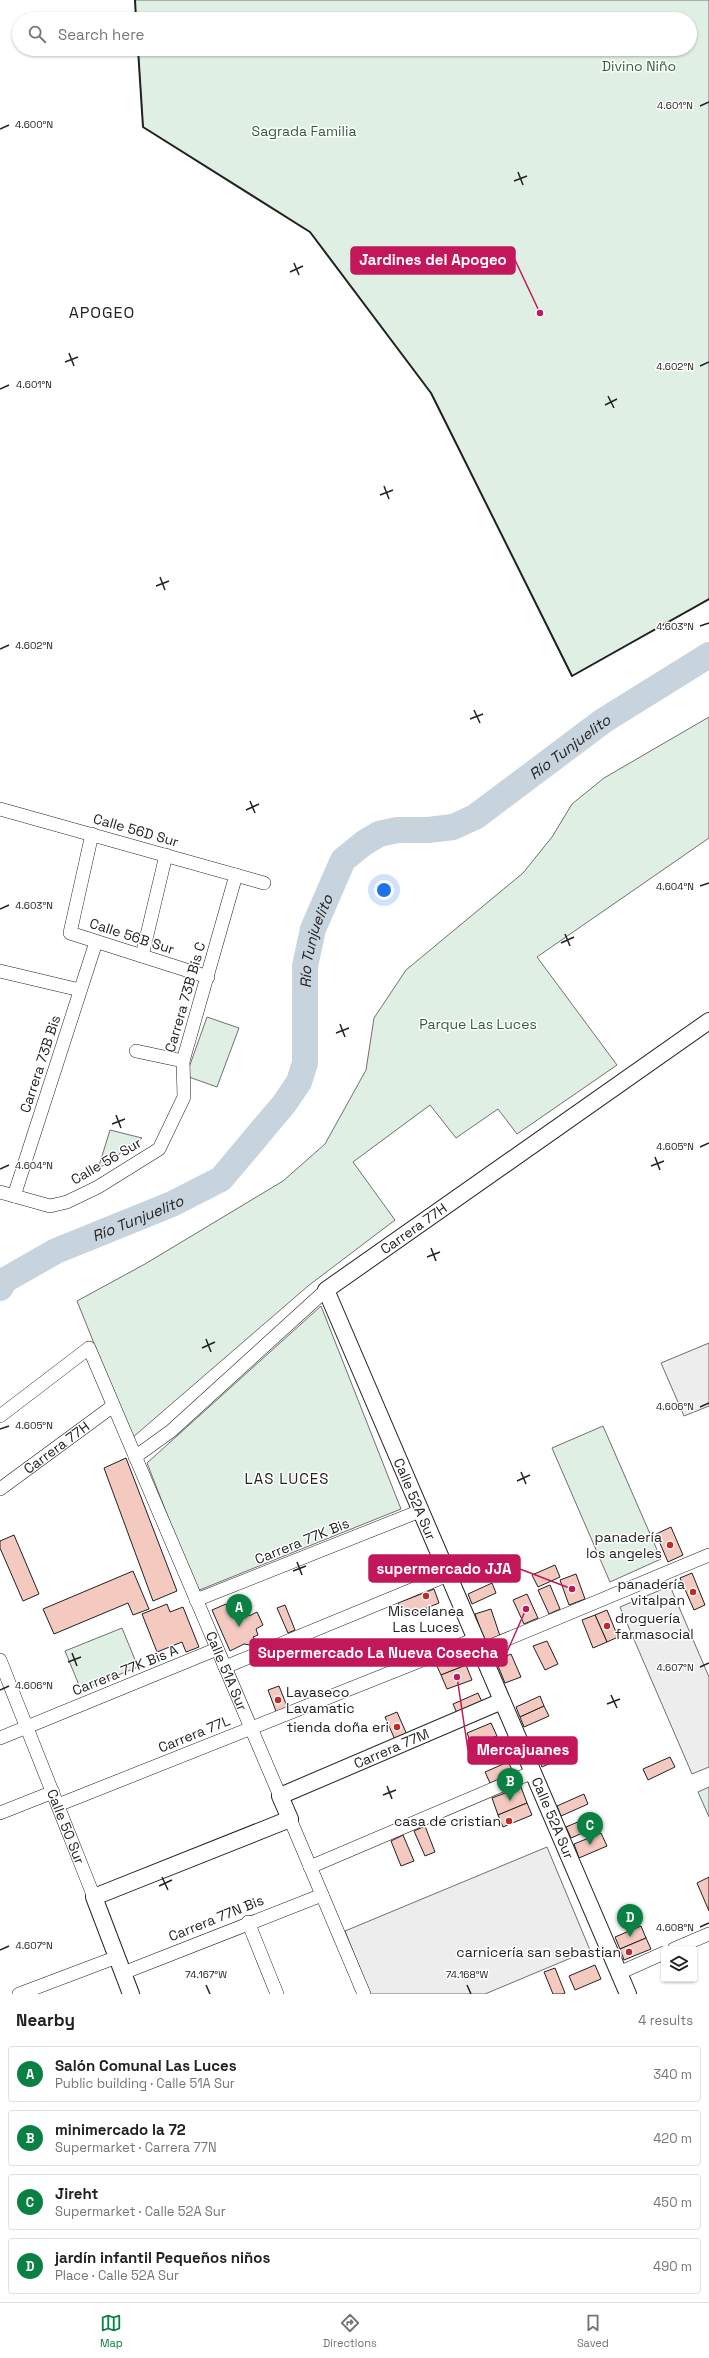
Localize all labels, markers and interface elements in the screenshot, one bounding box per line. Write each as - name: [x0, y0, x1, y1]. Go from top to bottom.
- search box: [12, 12, 697, 56]
- icon: search: [26, 23, 48, 45]
- text: Search here: [58, 25, 144, 44]
- park label: Divino Niño: [602, 57, 676, 75]
- text: 4.601°N: [657, 99, 693, 112]
- text: 4.600°N: [15, 118, 53, 131]
- park label: Sagrada Familia: [252, 122, 356, 140]
- callout: Jardines del Apogeo: [351, 247, 515, 274]
- text: Jardines del Apogeo: [359, 250, 507, 269]
- district label: APOGEO: [69, 302, 135, 323]
- text: 4.602°N: [656, 360, 694, 373]
- text: 4.601°N: [16, 378, 52, 391]
- text: 4.603°N: [656, 620, 694, 633]
- text: 4.602°N: [15, 639, 53, 652]
- water label: Río Tunjuelito: [525, 709, 614, 783]
- street label: Calle 56D Sur: [91, 809, 181, 851]
- your location: [374, 880, 394, 900]
- text: 4.604°N: [656, 880, 694, 893]
- water label: Río Tunjuelito: [296, 891, 337, 988]
- text: 4.603°N: [15, 899, 53, 912]
- street label: Calle 56B Sur: [87, 914, 177, 958]
- street label: Carrera 73B Bis C: [161, 940, 209, 1054]
- street label: Carrera 73B Bis: [16, 1013, 64, 1115]
- park label: Parque Las Luces: [419, 1015, 537, 1033]
- street label: Calle 56 Sur: [67, 1134, 145, 1188]
- text: 4.605°N: [656, 1140, 694, 1153]
- text: 4.604°N: [15, 1159, 53, 1172]
- water label: Río Tunjuelito: [89, 1190, 187, 1245]
- street label: Carrera 77H: [377, 1199, 450, 1258]
- text: 4.606°N: [656, 1400, 694, 1413]
- street label: Carrera 77H: [20, 1417, 93, 1478]
- text: 4.605°N: [15, 1419, 53, 1432]
- street label: Calle 52A Sur: [390, 1455, 440, 1543]
- district label: LAS LUCES: [245, 1469, 329, 1488]
- street label: Carrera 77K Bis: [252, 1514, 352, 1568]
- place label: panadería los angeles: [586, 1528, 662, 1562]
- marker: panadería los angeles: [665, 1540, 675, 1550]
- callout: supermercado JJA: [369, 1555, 520, 1582]
- text: supermercado JJA: [377, 1559, 512, 1578]
- place label: panadería vitalpan: [617, 1575, 685, 1609]
- marker: panadería vitalpan: [688, 1587, 698, 1597]
- marker: Miscelanea Las Luces: [421, 1591, 431, 1601]
- pin: A: [226, 1594, 252, 1627]
- place label: Miscelanea Las Luces: [388, 1602, 464, 1636]
- place label: droguería farmasocial: [615, 1609, 694, 1643]
- marker: droguería farmasocial: [602, 1621, 612, 1631]
- street label: Calle 51A Sur: [202, 1628, 252, 1713]
- callout: Supermercado La Nueva Cosecha: [250, 1639, 507, 1666]
- street label: Carrera 77K Bis A: [69, 1641, 181, 1699]
- text: Supermercado La Nueva Cosecha: [258, 1643, 499, 1662]
- text: 4.607°N: [656, 1661, 694, 1674]
- text: 4.606°N: [15, 1679, 53, 1692]
- place label: Lavaseco Lavamatic: [286, 1683, 355, 1717]
- marker: Lavaseco Lavamatic: [273, 1695, 283, 1705]
- street label: Carrera 77L: [156, 1711, 233, 1757]
- place label: tienda doña eri: [287, 1718, 389, 1736]
- marker: tienda doña eri: [392, 1722, 402, 1732]
- street label: Carrera 77M: [351, 1724, 432, 1772]
- callout: Mercajuanes: [468, 1737, 577, 1764]
- text: Mercajuanes: [477, 1740, 569, 1759]
- pin: B: [497, 1768, 523, 1801]
- street label: Calle 52A Sur: [528, 1774, 578, 1862]
- street label: Calle 50 Sur: [43, 1786, 89, 1867]
- place label: casa de cristian: [394, 1812, 501, 1830]
- pin: C: [577, 1812, 603, 1845]
- marker: casa de cristian: [504, 1816, 514, 1826]
- street label: Carrera 77N Bis: [166, 1891, 266, 1945]
- pin: D: [617, 1904, 643, 1937]
- text: 4.608°N: [656, 1921, 694, 1934]
- text: 4.607°N: [15, 1939, 53, 1952]
- place label: carnicería san sebastian: [456, 1943, 621, 1961]
- map controls: [661, 1946, 697, 1982]
- button: layers: [661, 1946, 697, 1982]
- marker: carnicería san sebastian: [624, 1947, 634, 1957]
- text: 74.167°W: [185, 1968, 227, 1981]
- text: 74.168°W: [446, 1968, 489, 1981]
- text: Nearby: [16, 2009, 75, 2031]
- text: 4 results: [638, 2012, 693, 2029]
- text: Salón Comunal Las Luces: [55, 2056, 237, 2075]
- text: A: [26, 2066, 34, 2083]
- text: 340 m: [653, 2066, 692, 2083]
- text: Public building · Calle 51A Sur: [55, 2075, 235, 2092]
- text: minimercado la 72: [55, 2120, 186, 2139]
- text: B: [26, 2130, 34, 2147]
- text: 420 m: [653, 2130, 692, 2147]
- text: Supermarket · Carrera 77N: [55, 2139, 217, 2156]
- text: Jireht: [55, 2184, 98, 2203]
- text: C: [26, 2194, 34, 2211]
- text: 450 m: [653, 2194, 692, 2211]
- text: Supermarket · Calle 52A Sur: [55, 2203, 226, 2220]
- text: jardín infantil Pequeños niños: [55, 2248, 270, 2267]
- text: D: [26, 2258, 34, 2275]
- text: 490 m: [653, 2258, 692, 2275]
- text: Place · Calle 52A Sur: [55, 2267, 179, 2284]
- tab: Map: [100, 2312, 123, 2350]
- tab: Directions: [323, 2312, 377, 2350]
- tab: Saved: [577, 2312, 609, 2350]

